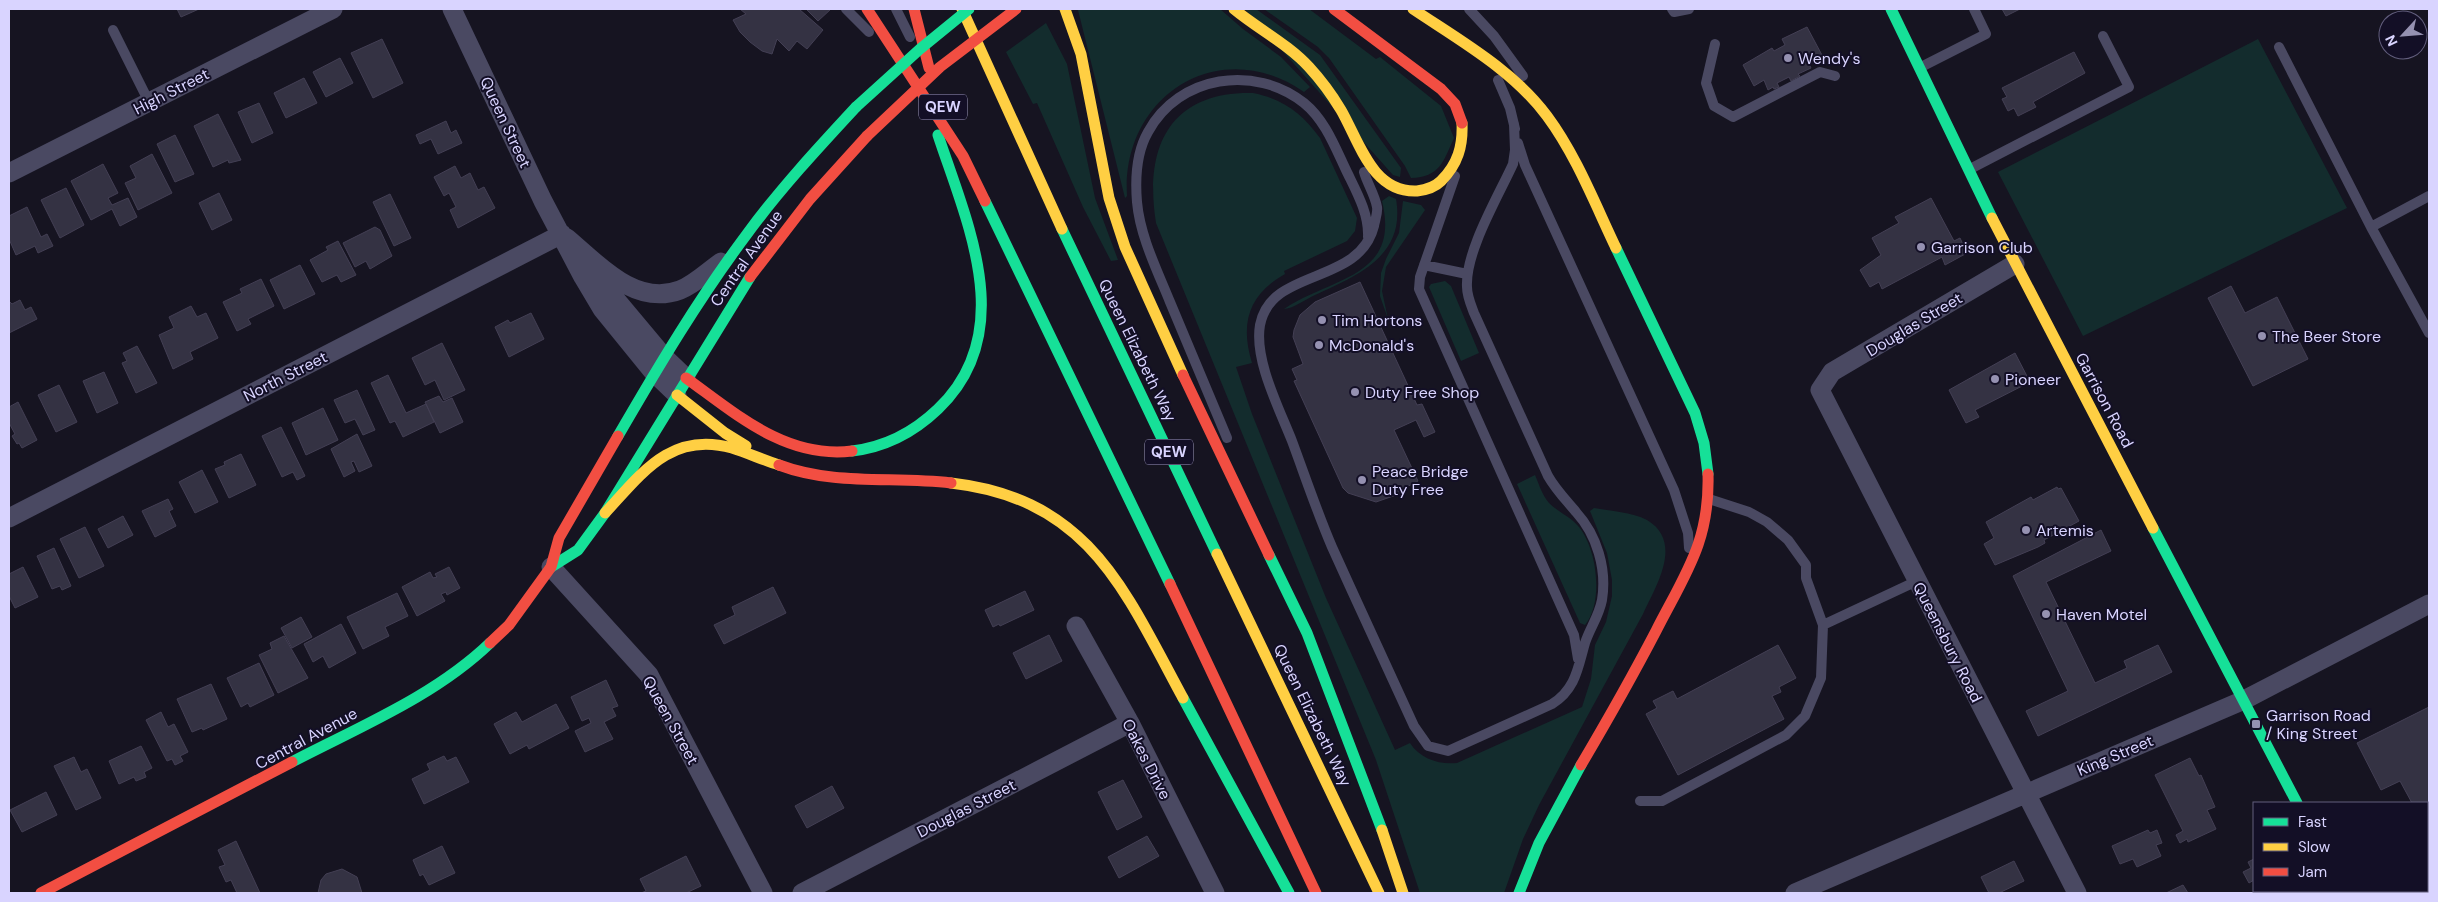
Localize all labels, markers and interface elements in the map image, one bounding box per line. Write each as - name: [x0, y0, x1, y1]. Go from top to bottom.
- north arrow: [2378, 10, 2428, 60]
- text: N: [2381, 32, 2402, 49]
- place label: Wendy's: [1798, 48, 1860, 69]
- marker: Wendy's: [1782, 52, 1794, 64]
- street label: High Street: [130, 63, 213, 120]
- street label: Queen Street: [475, 73, 536, 171]
- road number: QEW: [919, 94, 967, 120]
- street label: Central Avenue: [705, 206, 787, 311]
- place label: Garrison Club: [1931, 237, 2033, 258]
- marker: Garrison Club: [1915, 241, 1927, 253]
- street label: Queen Elizabeth Way: [1094, 275, 1181, 425]
- street label: Douglas Street: [1862, 287, 1966, 361]
- place label: Tim Hortons: [1332, 310, 1422, 331]
- marker: Tim Hortons: [1316, 314, 1328, 326]
- place label: The Beer Store: [2272, 326, 2381, 347]
- marker: The Beer Store: [2256, 330, 2268, 342]
- place label: McDonald's: [1329, 335, 1414, 356]
- marker: McDonald's: [1313, 339, 1325, 351]
- street label: North Street: [240, 346, 331, 407]
- street label: Garrison Road: [2071, 349, 2138, 451]
- place label: Pioneer: [2005, 369, 2061, 390]
- marker: Pioneer: [1989, 373, 2001, 385]
- place label: Duty Free Shop: [1365, 382, 1479, 403]
- marker: Duty Free Shop: [1349, 386, 1361, 398]
- road number: QEW: [1145, 440, 1193, 464]
- place label: Peace Bridge Duty Free: [1372, 461, 1468, 500]
- marker: Peace Bridge Duty Free: [1356, 474, 1368, 486]
- place label: Artemis: [2036, 520, 2094, 541]
- marker: Artemis: [2020, 524, 2032, 536]
- street label: Queensbury Road: [1908, 578, 1987, 706]
- place label: Haven Motel: [2056, 604, 2147, 625]
- marker: Haven Motel: [2040, 608, 2052, 620]
- street label: Queen Elizabeth Way: [1269, 640, 1356, 790]
- street label: Queen Street: [637, 672, 704, 768]
- street label: Central Avenue: [251, 703, 361, 774]
- place label: Garrison Road / King Street: [2266, 705, 2371, 744]
- street label: Oakes Drive: [1117, 715, 1176, 803]
- marker: Garrison Road / King Street: [2250, 718, 2262, 730]
- street label: King Street: [2074, 730, 2157, 781]
- street label: Douglas Street: [913, 774, 1019, 842]
- legend: [2253, 802, 2428, 892]
- text: Fast: [2298, 812, 2327, 832]
- text: Slow: [2298, 837, 2331, 857]
- text: Jam: [2298, 862, 2327, 882]

